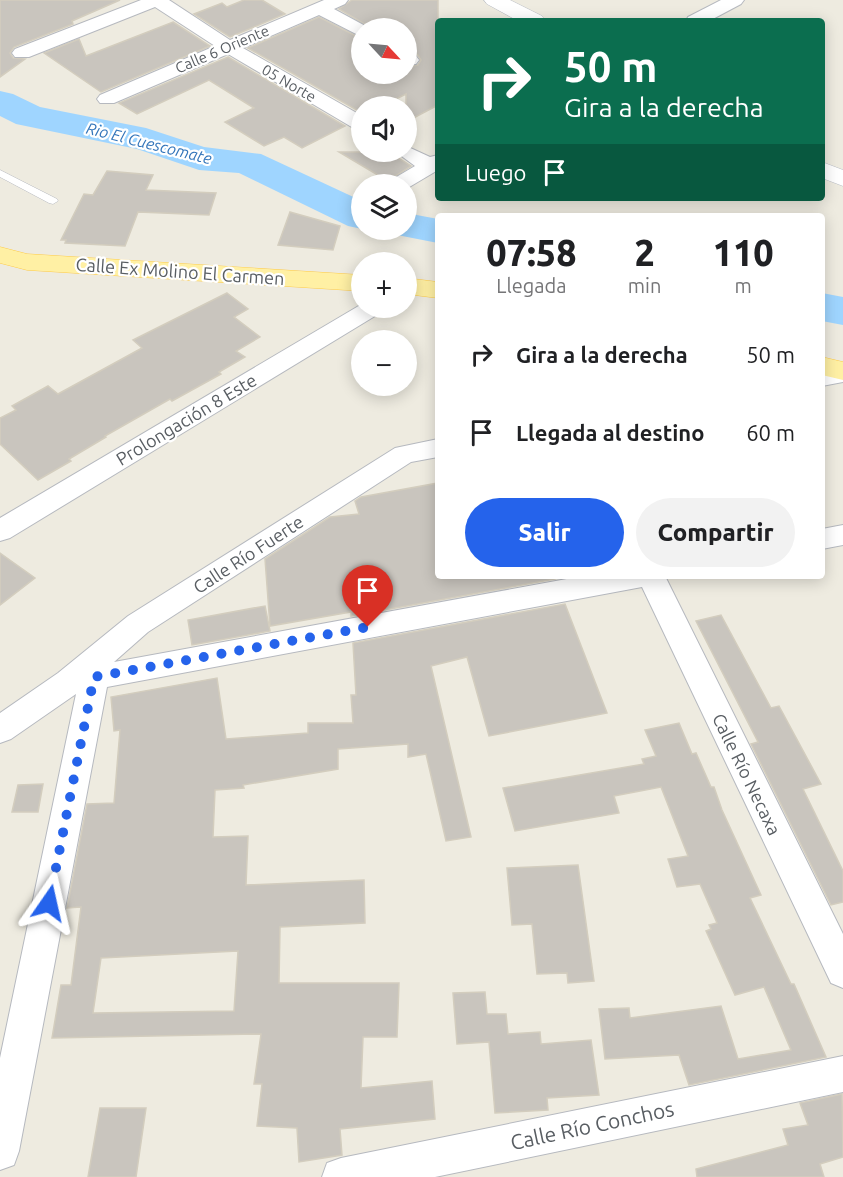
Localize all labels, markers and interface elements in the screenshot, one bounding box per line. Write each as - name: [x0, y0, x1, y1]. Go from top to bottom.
- north arrow: [351, 18, 417, 84]
- map controls: [351, 18, 417, 396]
- street label: Calle 6 Oriente: [172, 22, 272, 76]
- icon: right: [465, 42, 543, 120]
- text: 50 m: [564, 43, 658, 90]
- street label: 05 Norte: [259, 61, 319, 105]
- text: Gira a la derecha: [564, 92, 764, 122]
- button: sound: [351, 96, 417, 162]
- water label: Rio El Cuescomate: [84, 119, 214, 167]
- icon: arrive: [538, 156, 571, 189]
- text: Luego: [465, 160, 526, 185]
- button: layers: [351, 174, 417, 240]
- text: 07:58: [486, 232, 576, 273]
- text: 2: [634, 232, 655, 273]
- text: 110: [713, 232, 774, 273]
- button: +: [351, 252, 417, 318]
- street label: Calle Ex Molino El Carmen: [75, 254, 285, 288]
- text: Llegada: [496, 274, 567, 297]
- text: min: [628, 274, 661, 297]
- text: m: [735, 274, 752, 297]
- button: −: [351, 330, 417, 396]
- icon: right: [465, 338, 498, 371]
- text: Gira a la derecha: [516, 342, 688, 367]
- text: 50 m: [746, 342, 795, 367]
- street label: Prolongación 8 Este: [112, 369, 260, 469]
- icon: arrive: [465, 416, 498, 449]
- text: Llegada al destino: [516, 420, 704, 445]
- text: 60 m: [746, 420, 795, 445]
- button: Salir: [465, 498, 624, 567]
- button: Compartir: [636, 498, 795, 567]
- street label: Calle Río Fuerte: [189, 511, 307, 597]
- pin: [342, 565, 393, 627]
- icon: arrive: [351, 574, 384, 607]
- street label: Calle Río Necaxa: [709, 710, 785, 838]
- position arrow: [17, 871, 81, 935]
- street label: Calle Río Conchos: [508, 1096, 676, 1154]

